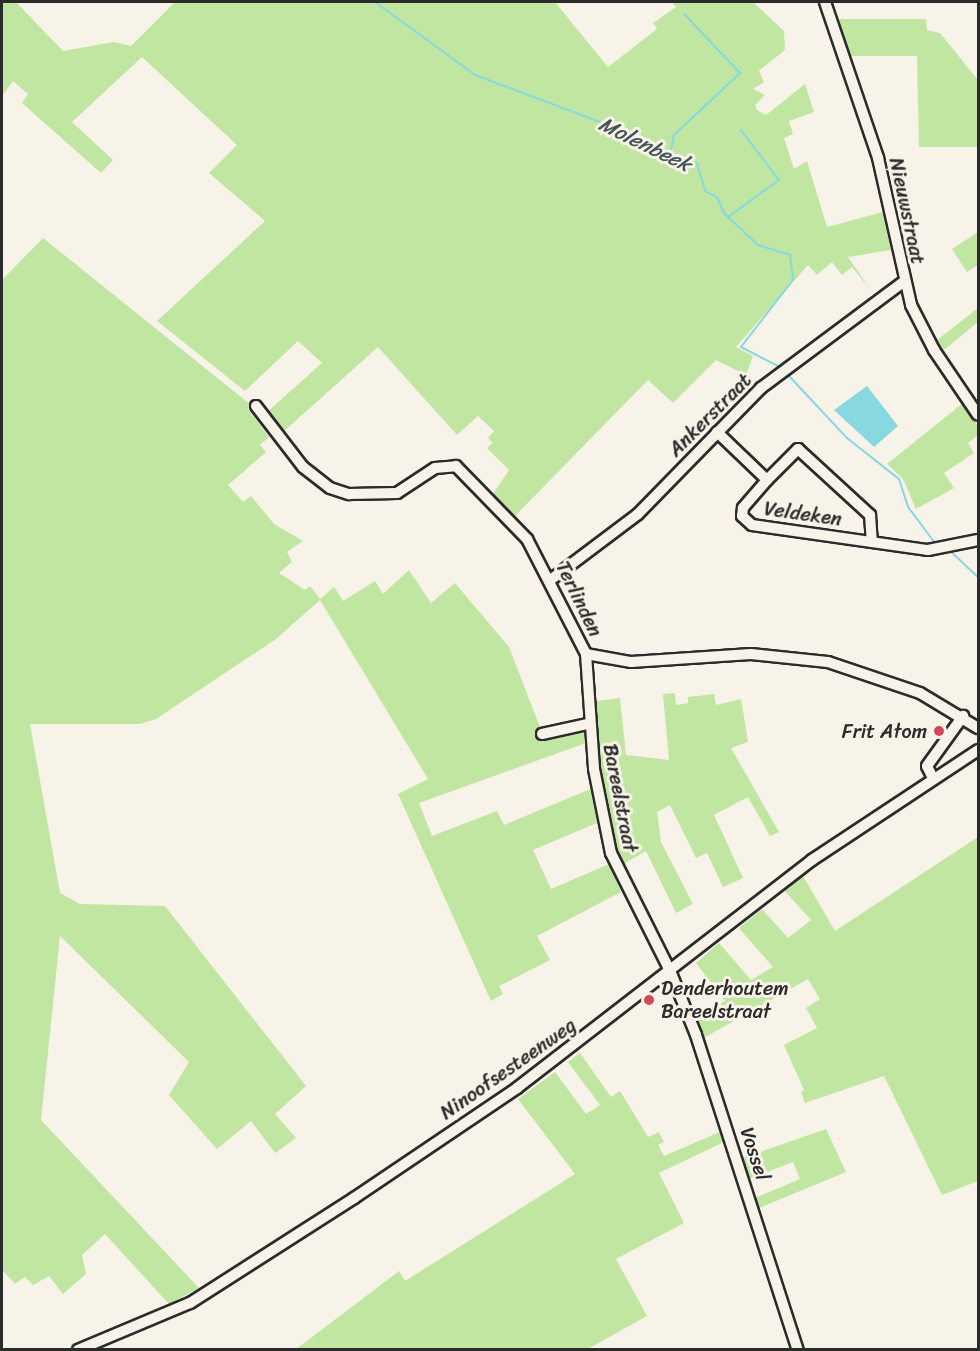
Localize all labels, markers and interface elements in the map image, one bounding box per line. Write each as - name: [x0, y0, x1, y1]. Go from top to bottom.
- water label: Molenbeek: [595, 111, 695, 177]
- street label: Nieuwstraat: [884, 155, 930, 267]
- street label: Ankerstraat: [663, 368, 757, 462]
- street label: Veldeken: [763, 497, 843, 531]
- street label: Terlinden: [550, 557, 608, 641]
- place label: Frit Atom: [841, 719, 927, 743]
- marker: Frit Atom: [932, 724, 946, 738]
- street label: Bareelstraat: [598, 742, 642, 854]
- place label: Denderhoutem Bareelstraat: [661, 976, 789, 1023]
- marker: Denderhoutem Bareelstraat: [642, 993, 656, 1007]
- street label: Ninoofsesteenweg: [435, 1013, 581, 1125]
- street label: Vossel: [735, 1124, 775, 1184]

